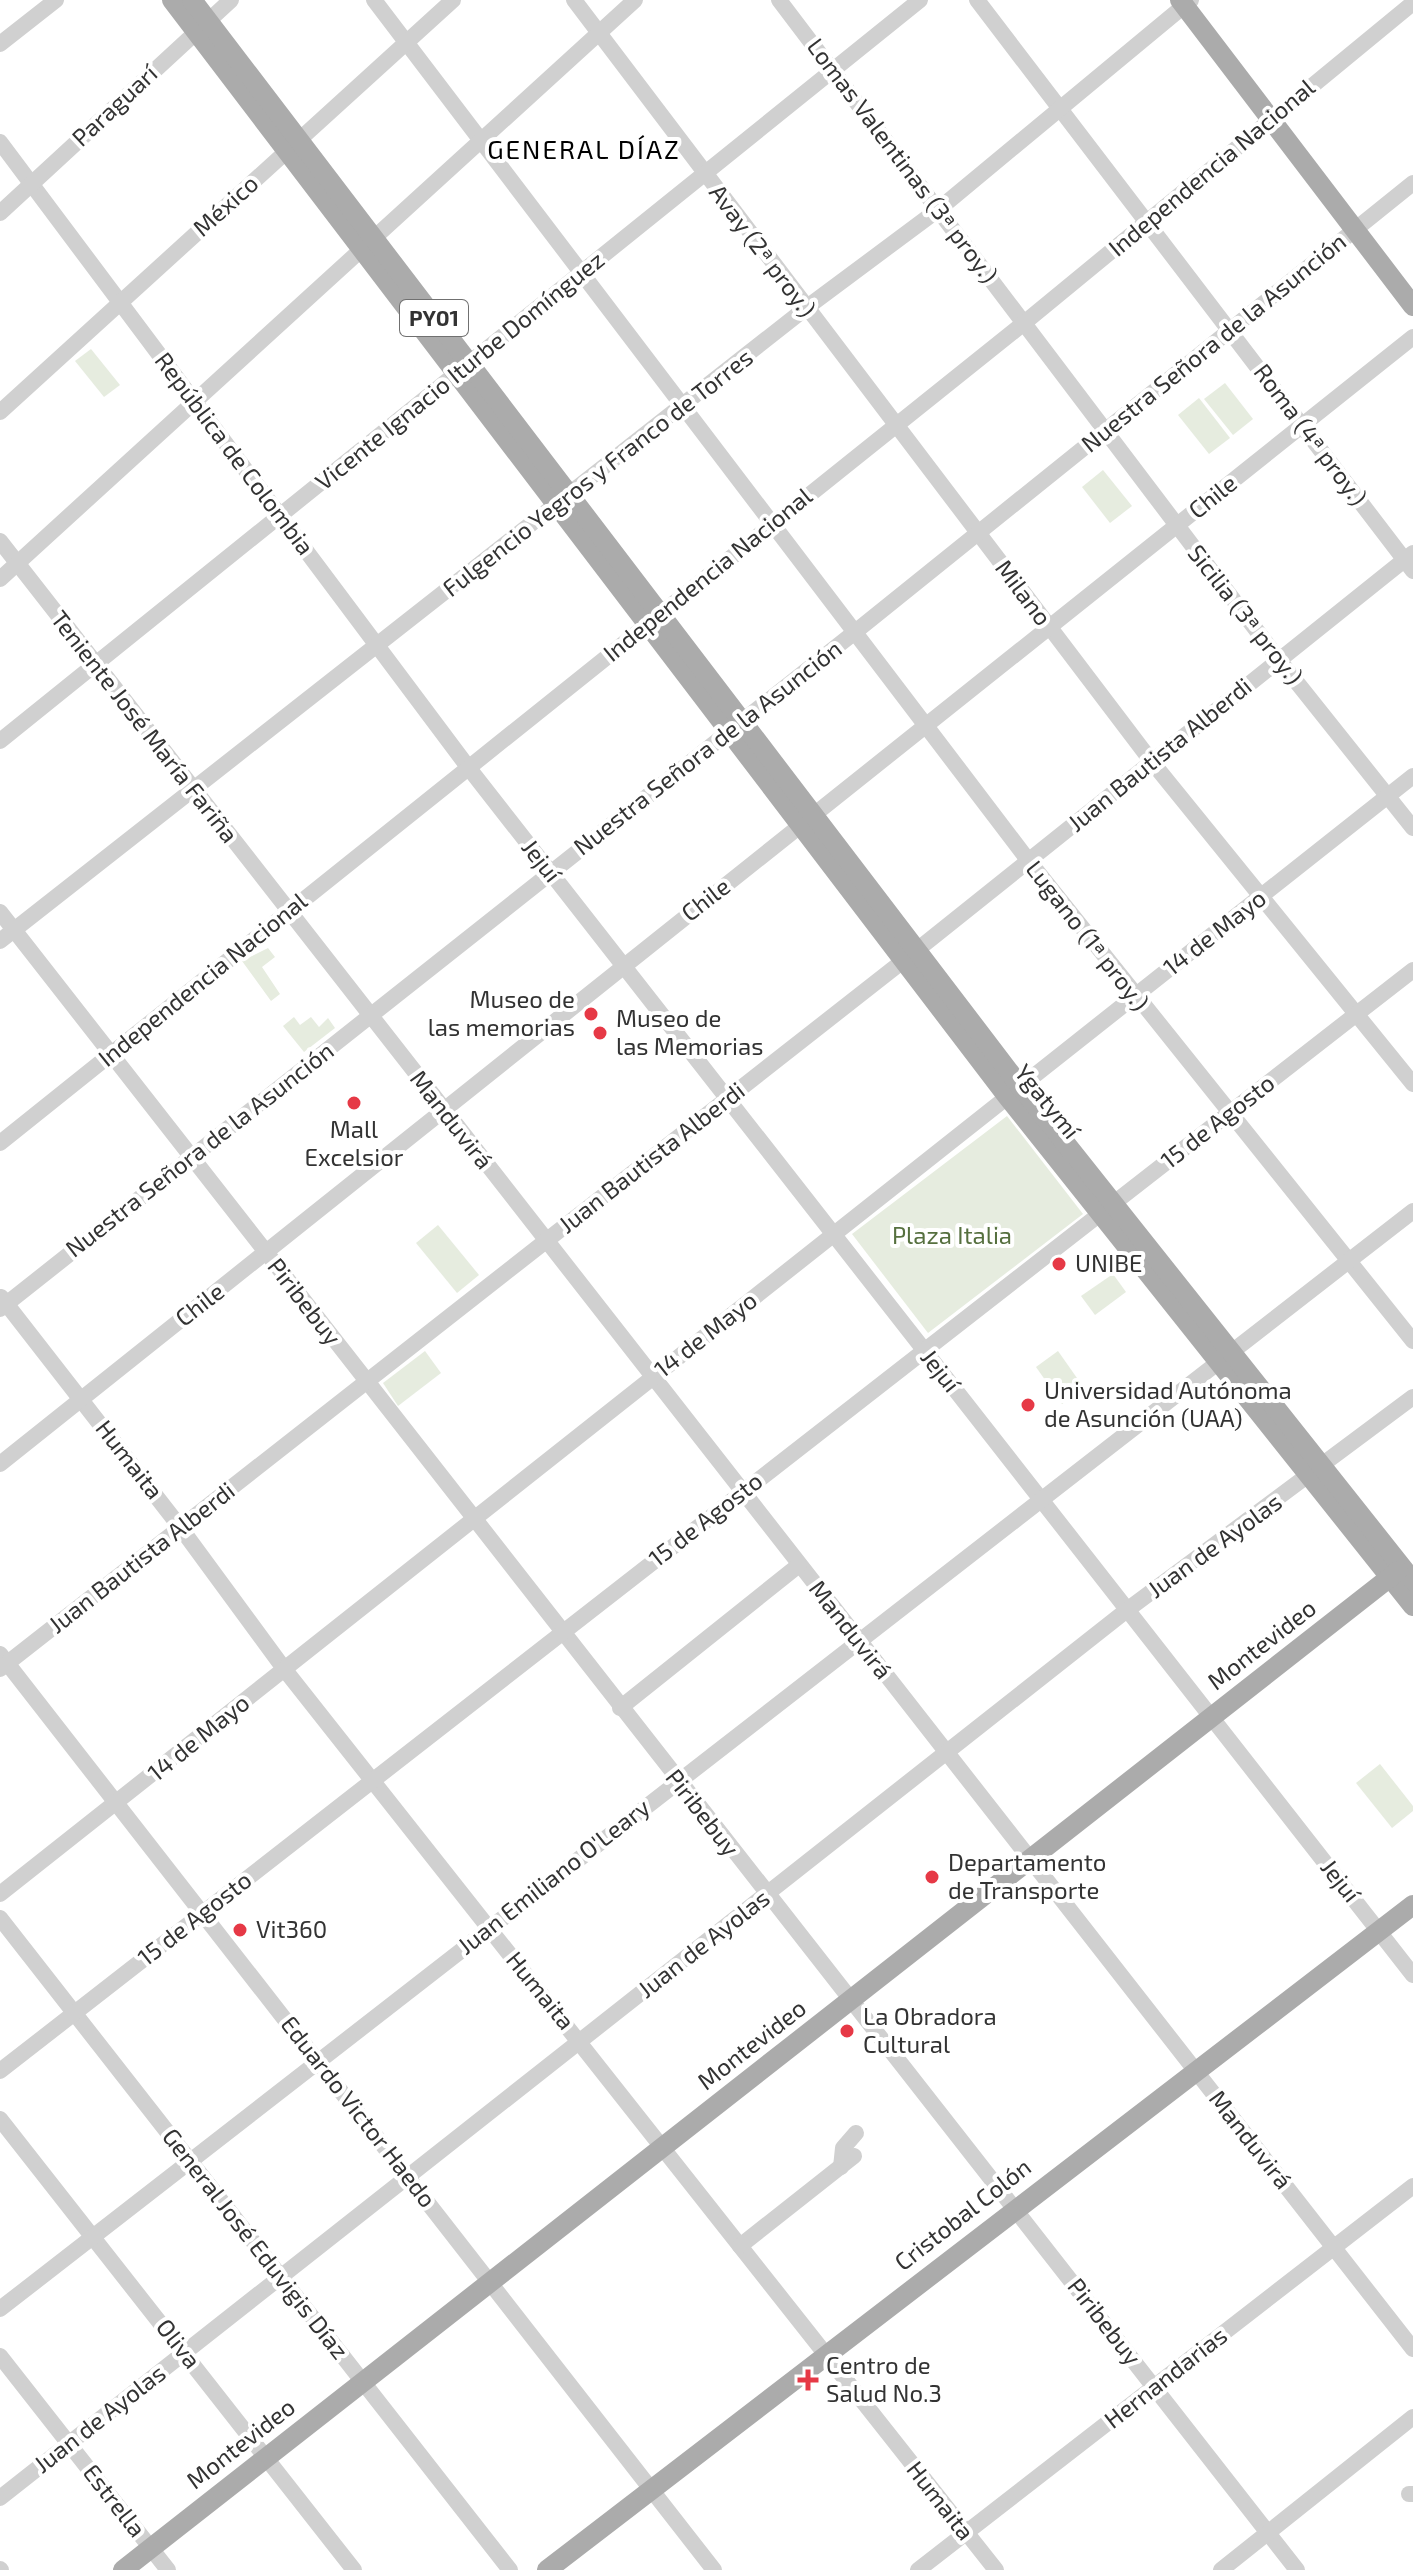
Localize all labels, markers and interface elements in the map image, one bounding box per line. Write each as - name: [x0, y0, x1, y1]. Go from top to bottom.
- street label: Lomas Valentinas (3ª proy.): [802, 32, 1005, 288]
- street label: Paraguarí: [65, 57, 163, 152]
- street label: Independencia Nacional: [1102, 72, 1320, 262]
- district label: GENERAL DÍAZ: [487, 133, 681, 164]
- street label: México: [186, 168, 264, 242]
- street label: Avay (2ª proy.): [704, 178, 822, 322]
- street label: Nuestra Señora de la Asunción: [1075, 226, 1351, 458]
- street label: Vicente Ignacio Iturbe Domínguez: [309, 244, 609, 495]
- road number: PY01: [400, 300, 468, 336]
- street label: Fulgencio Yegros y Franco de Torres: [436, 342, 758, 602]
- street label: República de Colombia: [150, 346, 321, 560]
- street label: Roma (4ª proy.): [1248, 357, 1374, 511]
- street label: Chile: [1182, 468, 1242, 524]
- street label: Independencia Nacional: [597, 481, 817, 667]
- street label: Sicilia (3ª proy.): [1183, 538, 1310, 690]
- street label: Milano: [990, 553, 1058, 631]
- street label: Teniente José María Fariña: [46, 604, 245, 848]
- street label: Nuestra Señora de la Asunción: [567, 633, 847, 860]
- street label: Juan Bautista Alberdi: [1061, 671, 1257, 837]
- street label: Jejuí: [516, 833, 569, 888]
- street label: Lugano (1ª proy.): [1021, 854, 1156, 1016]
- street label: Chile: [675, 871, 735, 927]
- street label: 14 de Mayo: [1157, 883, 1271, 981]
- street label: Independencia Nacional: [92, 886, 312, 1072]
- place label: Museo de las memorias: [428, 984, 575, 1041]
- place label: Museo de las Memorias: [616, 1003, 763, 1060]
- marker: Museo de las memorias: [582, 1005, 600, 1023]
- marker: Museo de las Memorias: [591, 1024, 609, 1042]
- street label: Nuestra Señora de la Asunción: [59, 1035, 339, 1262]
- street label: Ygatymí: [1009, 1058, 1088, 1145]
- street label: Manduvirá: [405, 1064, 500, 1174]
- street label: 15 de Agosto: [1155, 1068, 1280, 1174]
- street label: Juan Bautista Alberdi: [552, 1075, 750, 1238]
- marker: Mall Excelsior: [345, 1094, 363, 1112]
- place label: Mall Excelsior: [305, 1114, 404, 1171]
- park label: Plaza Italia: [892, 1220, 1012, 1249]
- place label: UNIBE: [1075, 1248, 1143, 1277]
- street label: Piribebuy: [262, 1252, 348, 1351]
- marker: UNIBE: [1050, 1255, 1068, 1273]
- street label: Chile: [169, 1276, 229, 1332]
- street label: 14 de Mayo: [648, 1285, 762, 1383]
- street label: Jejuí: [915, 1343, 968, 1398]
- place label: Universidad Autónoma de Asunción (UAA): [1044, 1375, 1292, 1432]
- marker: Universidad Autónoma de Asunción (UAA): [1019, 1396, 1037, 1414]
- street label: Humaita: [90, 1414, 170, 1504]
- street label: 15 de Agosto: [643, 1466, 768, 1572]
- street label: Juan Bautista Alberdi: [42, 1475, 240, 1638]
- street label: Juan de Ayolas: [1141, 1486, 1287, 1603]
- street label: Manduvirá: [804, 1574, 899, 1684]
- street label: Montevideo: [1201, 1593, 1321, 1695]
- street label: 14 de Mayo: [141, 1687, 255, 1787]
- street label: Piribebuy: [660, 1763, 746, 1862]
- street label: Juan Emiliano O'Leary: [451, 1792, 655, 1960]
- place label: Departamento de Transporte: [948, 1847, 1107, 1904]
- street label: Jejuí: [1315, 1853, 1368, 1908]
- street label: 15 de Agosto: [132, 1865, 257, 1971]
- marker: Departamento de Transporte: [923, 1868, 941, 1886]
- street label: Juan de Ayolas: [632, 1882, 775, 2003]
- place label: Vit360: [256, 1914, 327, 1943]
- marker: Vit360: [231, 1921, 249, 1939]
- street label: Humaita: [501, 1945, 581, 2035]
- street label: Montevideo: [691, 1993, 811, 2095]
- place label: La Obradora Cultural: [863, 2001, 997, 2058]
- street label: Eduardo Victor Haedo: [276, 2010, 443, 2212]
- marker: La Obradora Cultural: [838, 2022, 856, 2040]
- street label: Manduvirá: [1204, 2084, 1299, 2194]
- street label: General José Eduvigis Díaz: [157, 2122, 355, 2364]
- street label: Cristobal Colón: [888, 2152, 1036, 2276]
- street label: Piribebuy: [1062, 2272, 1148, 2371]
- street label: Oliva: [151, 2313, 208, 2374]
- street label: Hernandarias: [1098, 2320, 1232, 2434]
- place label: Centro de Salud No.3: [826, 2350, 942, 2407]
- street label: Juan de Ayolas: [28, 2357, 171, 2478]
- marker: Centro de Salud No.3: [797, 2369, 819, 2391]
- street label: Montevideo: [180, 2392, 300, 2494]
- street label: Humaita: [901, 2455, 981, 2545]
- street label: Estrella: [78, 2458, 153, 2542]

